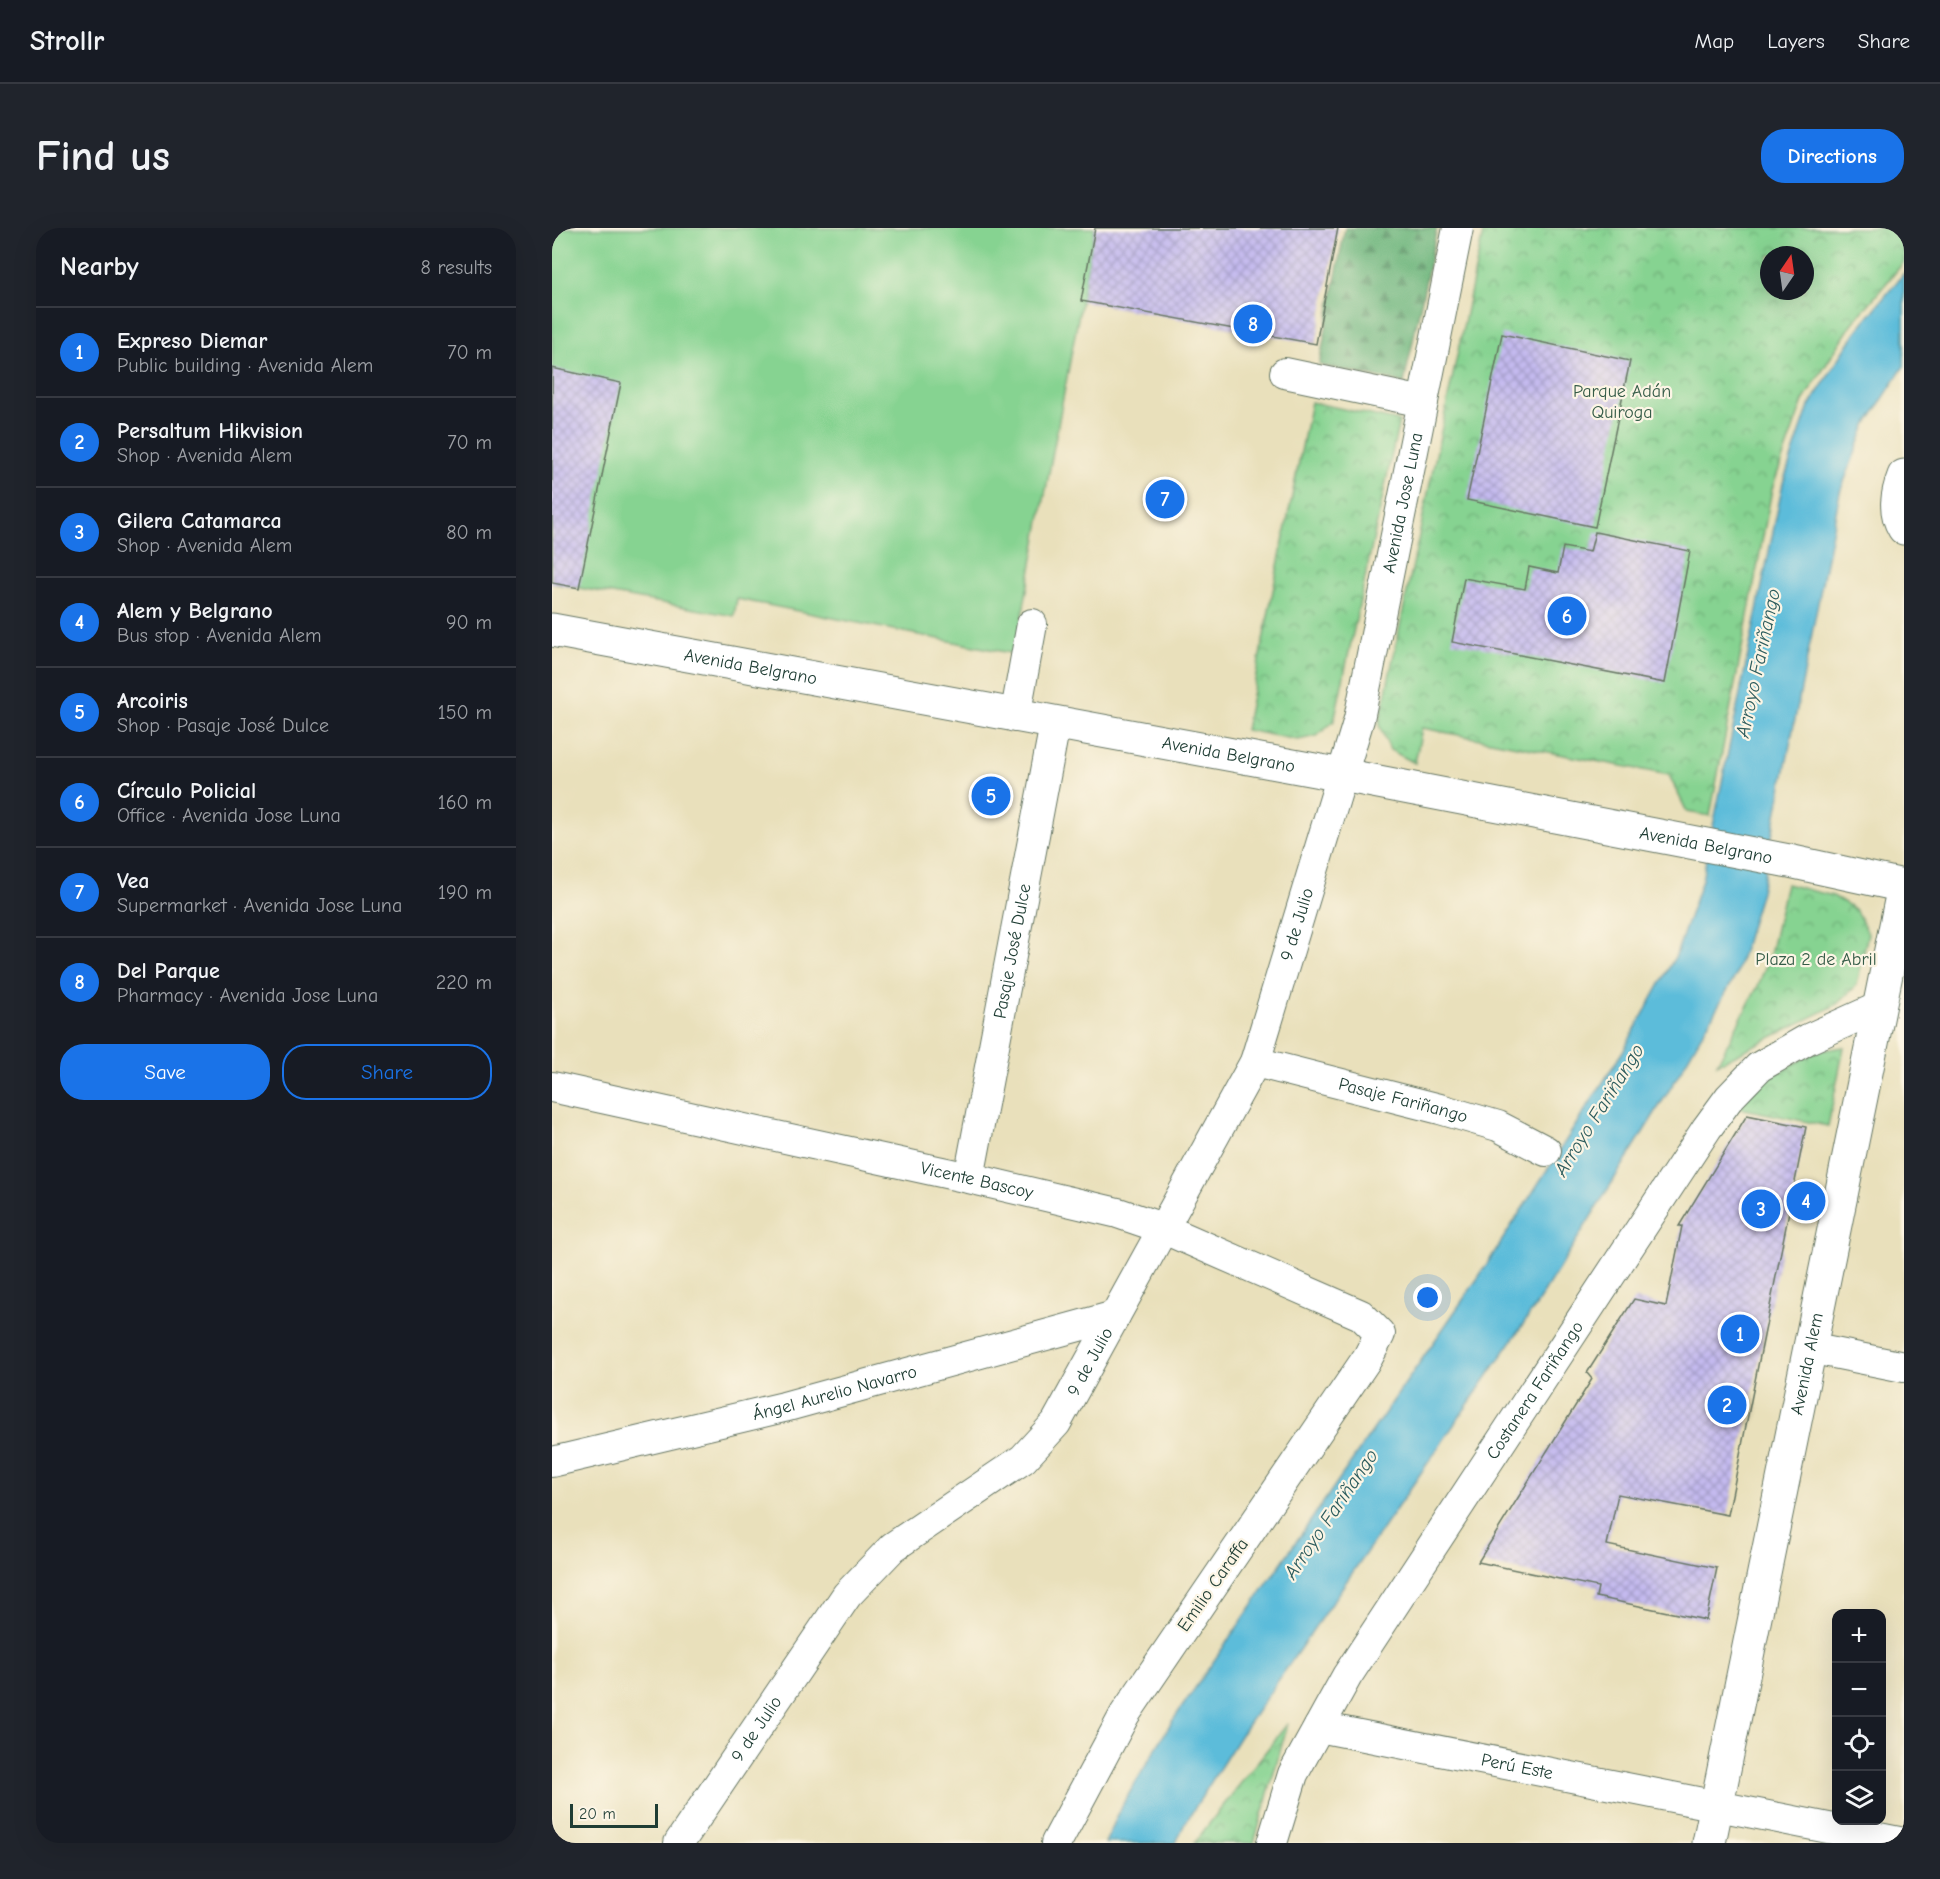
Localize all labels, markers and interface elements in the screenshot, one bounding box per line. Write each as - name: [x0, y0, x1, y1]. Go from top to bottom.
- text: Strollr: [30, 25, 104, 57]
- text: Map: [1695, 29, 1734, 53]
- text: Layers: [1767, 29, 1825, 53]
- text: Share: [1858, 29, 1910, 53]
- button: Directions: [1761, 129, 1904, 183]
- text: Find us: [36, 132, 170, 181]
- north arrow: [1760, 246, 1814, 300]
- text: Nearby: [60, 252, 139, 282]
- text: 8 results: [420, 256, 492, 279]
- pin: 8: [1234, 302, 1272, 346]
- text: Expreso Diemar: [117, 328, 267, 354]
- text: 1: [76, 341, 83, 364]
- text: 70 m: [447, 341, 492, 364]
- text: Public building · Avenida Alem: [117, 354, 373, 377]
- park label: Parque Adán Quiroga: [1573, 381, 1671, 423]
- text: Persaltum Hikvision: [117, 418, 303, 444]
- text: 2: [75, 431, 84, 454]
- text: 70 m: [447, 431, 492, 454]
- street label: Avenida Jose Luna: [1378, 431, 1427, 575]
- text: Shop · Avenida Alem: [117, 444, 292, 467]
- pin: 7: [1146, 476, 1184, 522]
- text: Gilera Catamarca: [117, 508, 282, 534]
- text: 3: [75, 521, 84, 544]
- text: 80 m: [446, 521, 492, 544]
- text: Shop · Avenida Alem: [117, 534, 292, 557]
- water label: Arroyo Fariñango: [1731, 587, 1785, 740]
- pin: 6: [1548, 594, 1586, 638]
- text: Alem y Belgrano: [117, 598, 273, 624]
- text: 4: [75, 611, 84, 634]
- text: 90 m: [446, 611, 492, 634]
- text: Bus stop · Avenida Alem: [117, 624, 322, 647]
- street label: Avenida Belgrano: [682, 644, 819, 689]
- text: Arcoiris: [117, 688, 188, 714]
- text: 5: [74, 701, 85, 724]
- text: 150 m: [438, 701, 492, 724]
- text: Shop · Pasaje José Dulce: [117, 714, 329, 737]
- street label: Avenida Belgrano: [1160, 732, 1297, 777]
- pin: 5: [972, 774, 1010, 818]
- text: Círculo Policial: [117, 778, 256, 804]
- text: 6: [74, 791, 85, 814]
- text: 160 m: [438, 791, 492, 814]
- text: Office · Avenida Jose Luna: [117, 804, 341, 827]
- street label: Avenida Belgrano: [1638, 822, 1774, 868]
- text: Vea: [117, 868, 150, 894]
- text: 7: [75, 881, 84, 904]
- text: 190 m: [438, 881, 492, 904]
- street label: Pasaje José Dulce: [989, 882, 1035, 1020]
- street label: 9 de Julio: [1276, 885, 1318, 963]
- text: Supermarket · Avenida Jose Luna: [117, 894, 402, 917]
- park label: Plaza 2 de Abril: [1755, 949, 1877, 970]
- text: Del Parque: [117, 958, 220, 984]
- text: 8: [74, 971, 85, 994]
- text: 220 m: [436, 971, 492, 994]
- text: Pharmacy · Avenida Jose Luna: [117, 984, 378, 1007]
- water label: Arroyo Fariñango: [1549, 1040, 1649, 1181]
- button: Save: [60, 1044, 270, 1100]
- button: Share: [282, 1044, 492, 1100]
- street label: Pasaje Fariñango: [1336, 1073, 1470, 1127]
- street label: Vicente Bascoy: [918, 1157, 1036, 1203]
- pin: 4: [1786, 1178, 1826, 1224]
- pin: 3: [1742, 1186, 1780, 1232]
- your location: [1413, 1283, 1442, 1312]
- street label: Avenida Alem: [1786, 1311, 1827, 1417]
- pin: 1: [1720, 1312, 1760, 1356]
- street label: Costanera Fariñango: [1482, 1317, 1588, 1463]
- street label: 9 de Julio: [1063, 1324, 1117, 1400]
- street label: Ángel Aurelio Navarro: [750, 1361, 919, 1425]
- pin: 2: [1708, 1382, 1746, 1428]
- water label: Arroyo Fariñango: [1279, 1445, 1383, 1584]
- street label: Emilio Caraffa: [1173, 1534, 1253, 1636]
- map controls: [1832, 1609, 1886, 1825]
- button: +: [1832, 1609, 1886, 1663]
- button: −: [1832, 1663, 1886, 1717]
- street label: 9 de Julio: [727, 1692, 786, 1766]
- button: locate: [1832, 1717, 1886, 1771]
- street label: Perú Este: [1479, 1749, 1555, 1784]
- button: layers: [1832, 1771, 1886, 1825]
- scale bar: [570, 1801, 658, 1828]
- text: 20 m: [579, 1805, 616, 1823]

